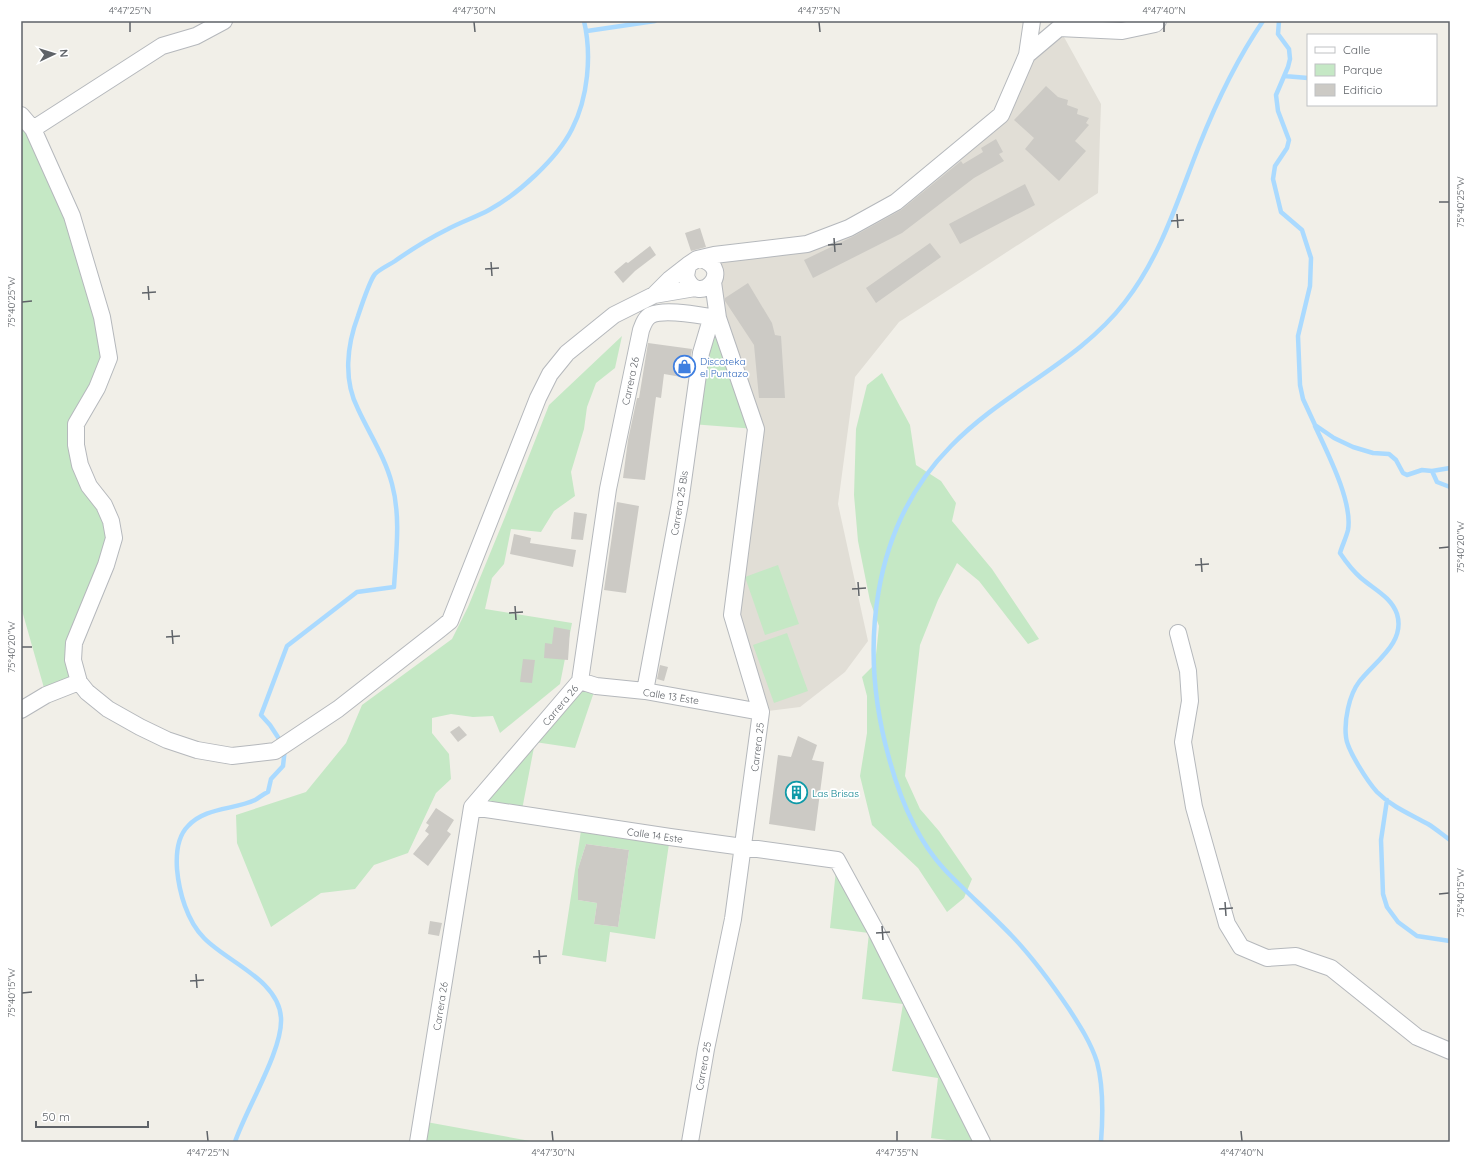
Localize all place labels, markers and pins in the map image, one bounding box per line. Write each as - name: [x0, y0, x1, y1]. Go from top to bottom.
- shop icon: Discoteka el Puntazo: [671, 354, 697, 380]
- place label: Discoteka el Puntazo: [700, 355, 748, 380]
- building icon: Las Brisas: [783, 780, 809, 806]
- place label: Las Brisas: [812, 787, 859, 800]

